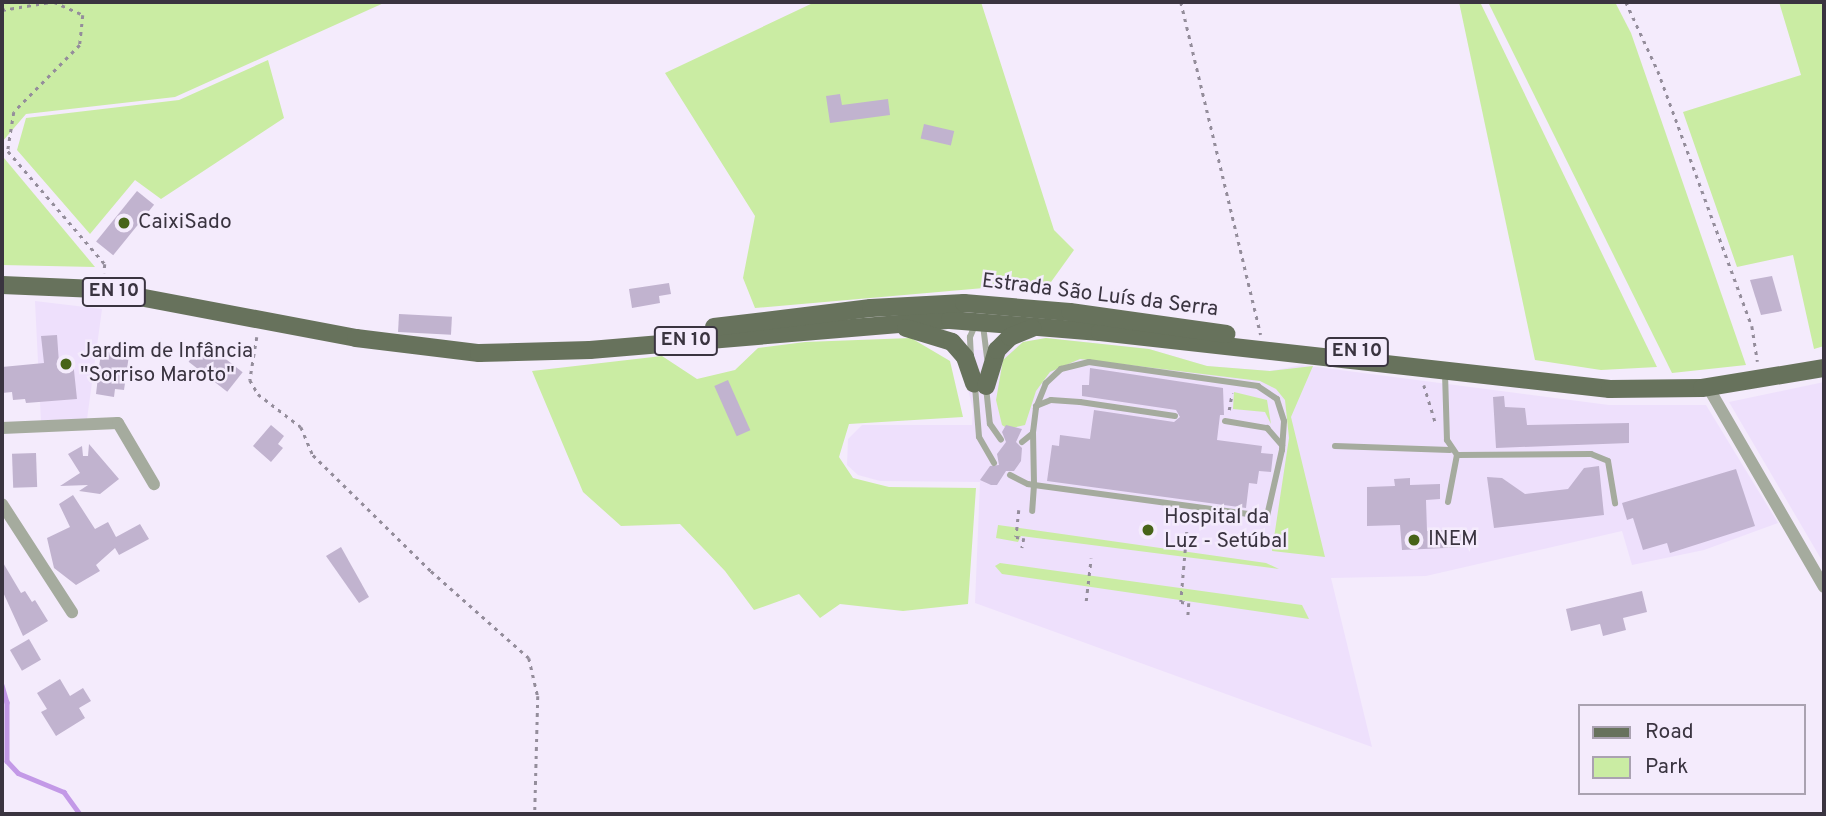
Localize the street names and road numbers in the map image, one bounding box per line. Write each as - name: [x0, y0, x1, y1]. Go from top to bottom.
- street label: Estrada São Luís da Serra: [980, 269, 1220, 323]
- road number: EN 10: [81, 276, 147, 308]
- road number: EN 10: [653, 326, 719, 356]
- road number: EN 10: [1324, 336, 1390, 368]

